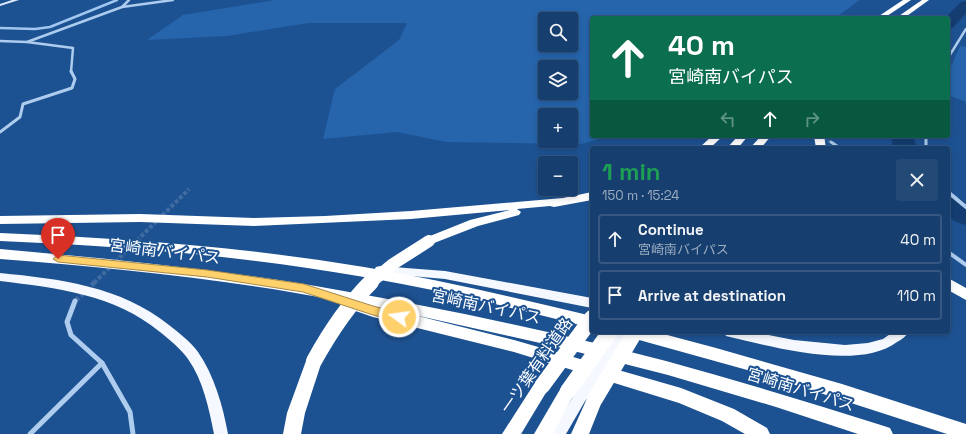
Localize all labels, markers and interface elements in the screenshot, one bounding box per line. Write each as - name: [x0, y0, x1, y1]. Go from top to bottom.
- map controls: [538, 12, 578, 196]
- button: search: [538, 12, 578, 52]
- text: 40 m: [668, 27, 735, 63]
- icon: ahead: [602, 32, 654, 84]
- button: layers: [538, 60, 578, 100]
- text: 宮崎南バイパス: [668, 65, 794, 88]
- button: +: [538, 108, 578, 148]
- icon: left: [717, 108, 739, 130]
- icon: ahead: [759, 108, 781, 130]
- icon: right: [801, 108, 823, 130]
- button: −: [538, 156, 578, 196]
- text: 1 min: [602, 156, 661, 187]
- button: close: [896, 159, 938, 201]
- text: 150 m · 15:24: [602, 187, 679, 204]
- pin: [41, 218, 75, 259]
- text: Continue: [638, 220, 704, 239]
- icon: arrive: [47, 224, 69, 246]
- icon: ahead: [604, 228, 626, 250]
- text: 40 m: [900, 230, 936, 249]
- street label: 宮崎南バイパス: [108, 234, 222, 269]
- text: 宮崎南バイパス: [638, 241, 729, 258]
- icon: arrive: [604, 284, 626, 306]
- street label: 宮崎南バイパス: [429, 285, 543, 328]
- text: Arrive at destination: [638, 286, 786, 305]
- text: 110 m: [897, 286, 936, 305]
- position arrow: [378, 296, 420, 338]
- street label: 一ツ葉有料道路: [496, 313, 577, 417]
- street label: 宮崎南バイパス: [744, 363, 857, 416]

